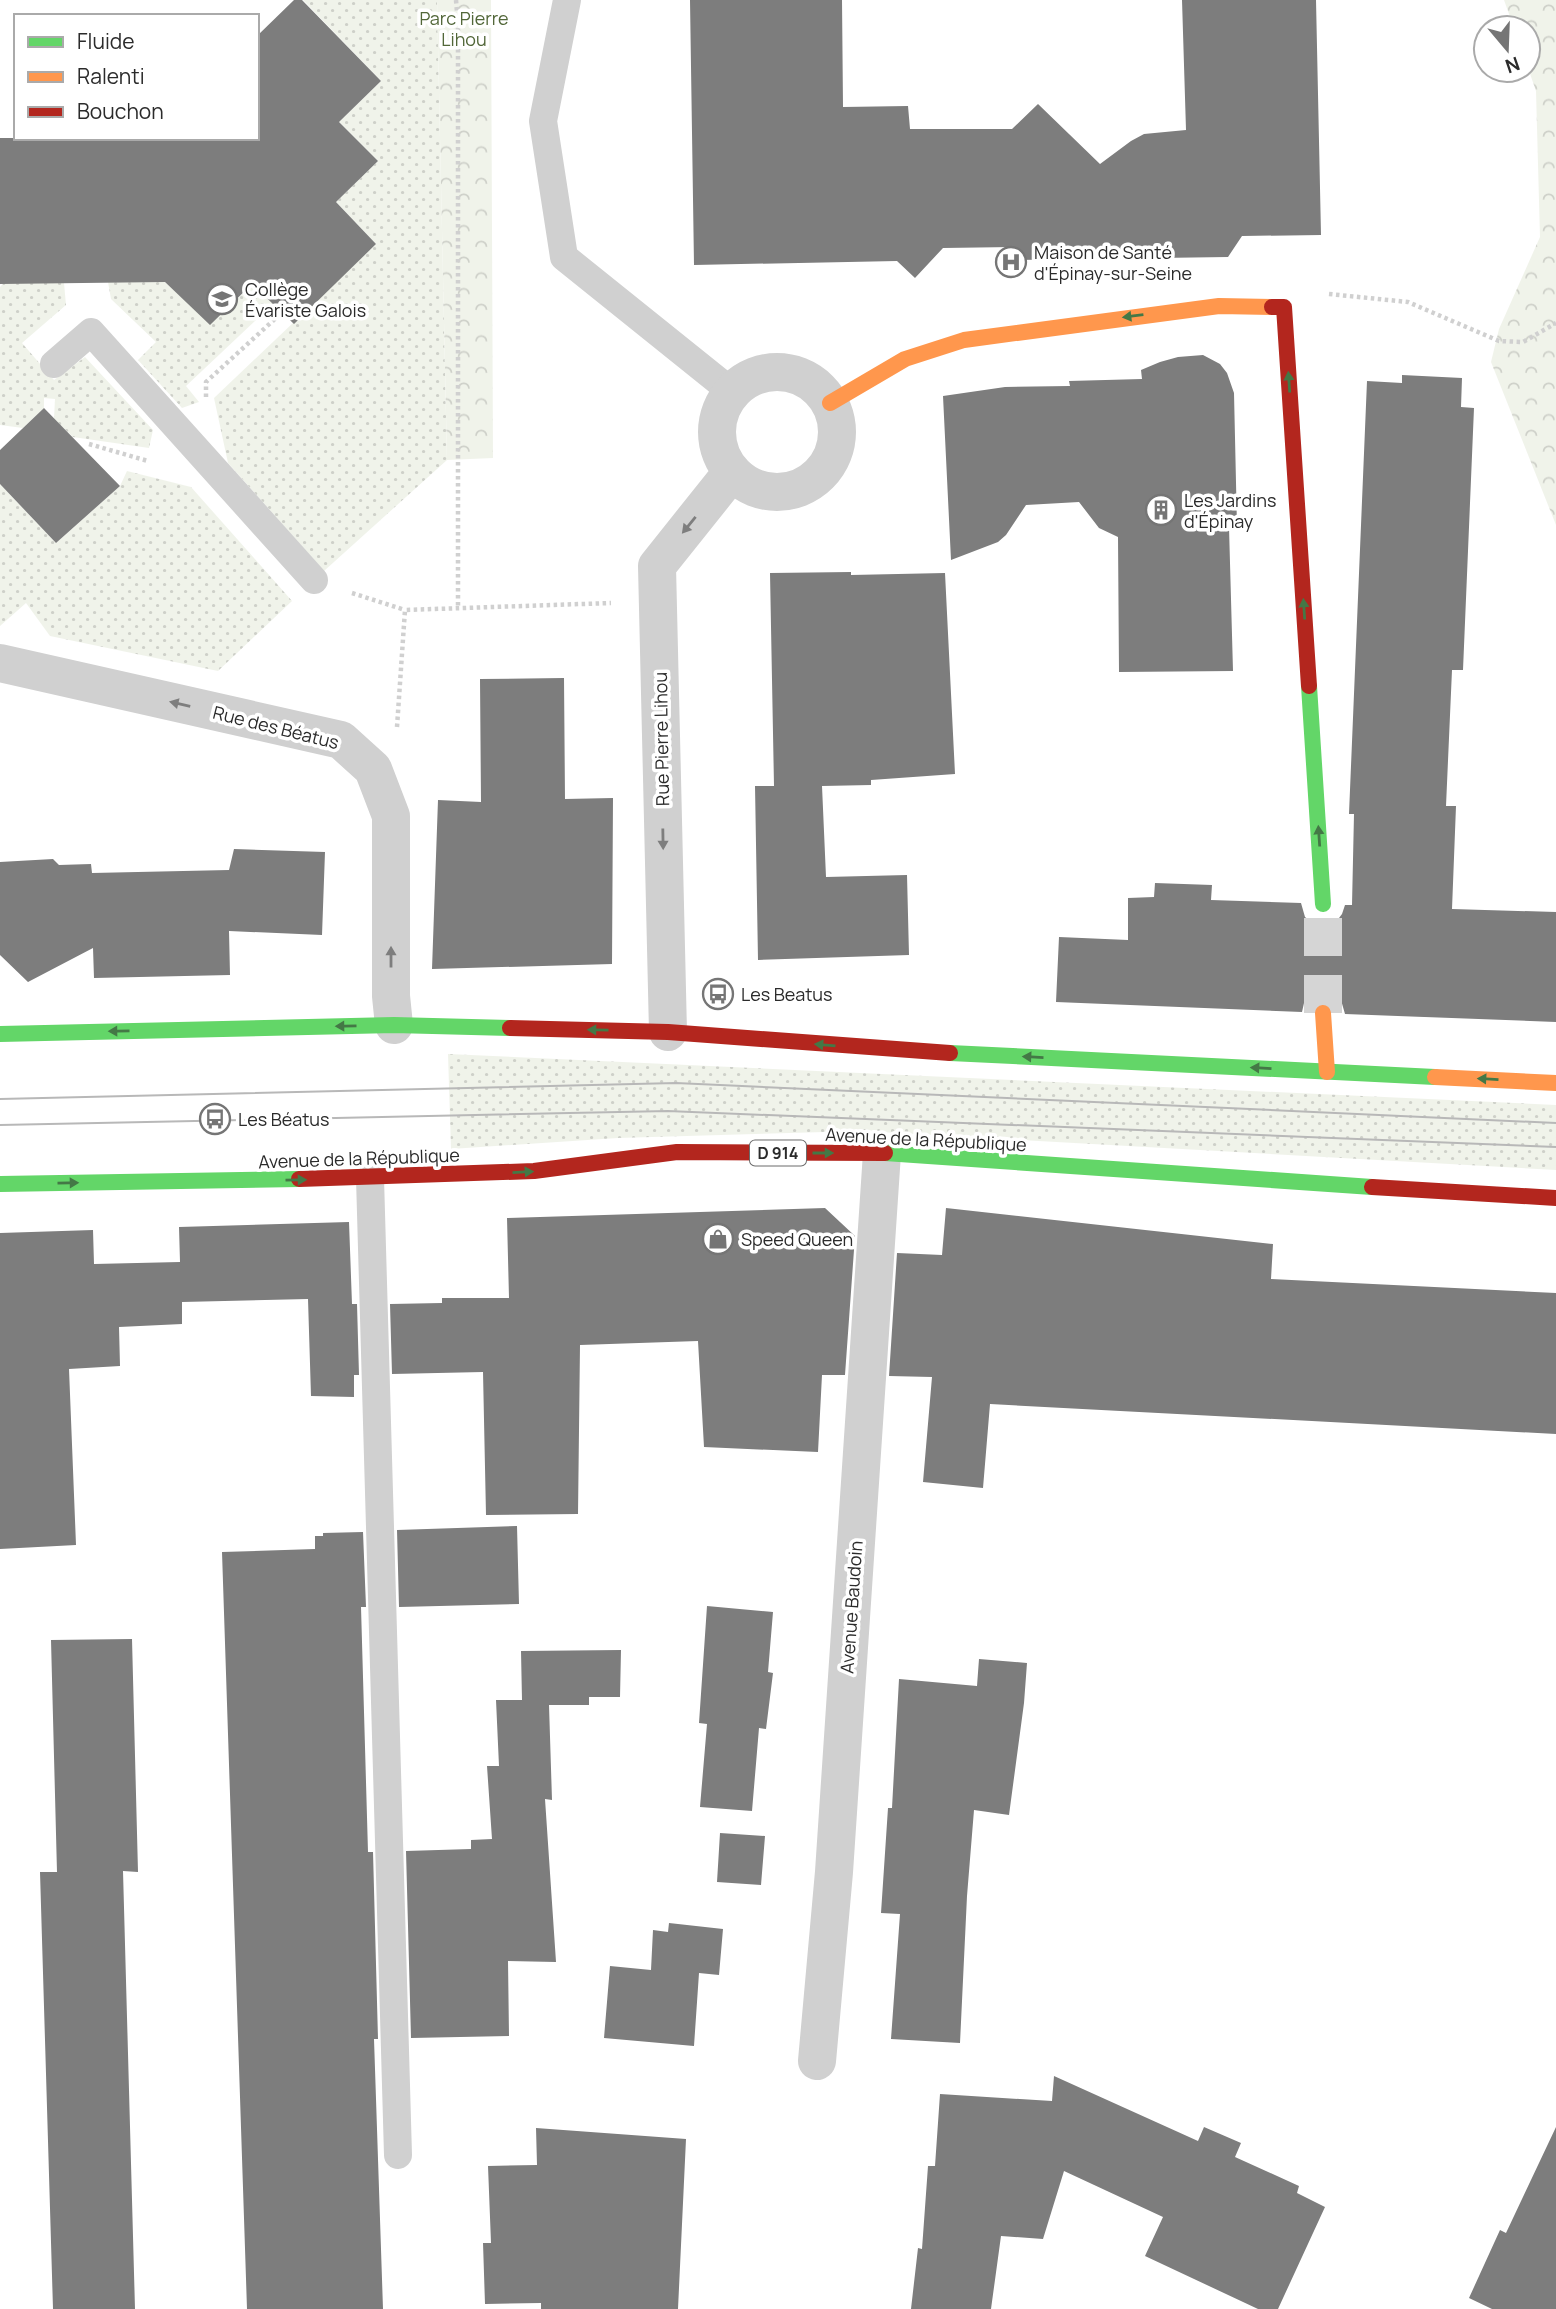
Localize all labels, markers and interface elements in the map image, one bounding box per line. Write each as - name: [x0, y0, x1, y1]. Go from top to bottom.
- park label: Parc Pierre Lihou: [419, 6, 509, 51]
- legend: [14, 14, 259, 140]
- north arrow: [1472, 14, 1542, 84]
- text: Fluide: [77, 27, 135, 55]
- text: N: [1502, 51, 1523, 80]
- text: Ralenti: [77, 62, 145, 90]
- text: Bouchon: [77, 97, 164, 125]
- place label: Maison de Santé d'Épinay-sur-Seine: [1034, 240, 1192, 285]
- hospital icon: Maison de Santé d'Épinay-sur-Seine: [994, 245, 1028, 279]
- place label: Collège Évariste Galois: [245, 277, 366, 322]
- school or university icon: Collège Évariste Galois: [205, 282, 239, 316]
- one-way arrow: [1122, 311, 1144, 322]
- one-way arrow: [1283, 370, 1294, 392]
- place label: Les Jardins d'Épinay: [1184, 488, 1276, 533]
- building icon: Les Jardins d'Épinay: [1144, 493, 1178, 527]
- one-way arrow: [682, 516, 697, 534]
- one-way arrow: [1298, 598, 1309, 620]
- street label: Rue Pierre Lihou: [648, 672, 674, 806]
- one-way arrow: [169, 698, 191, 709]
- street label: Rue des Béatus: [210, 700, 342, 754]
- one-way arrow: [1313, 825, 1324, 847]
- one-way arrow: [657, 828, 669, 850]
- one-way arrow: [385, 945, 397, 967]
- bus stop icon: Les Beatus: [701, 977, 735, 1011]
- place label: Les Beatus: [741, 982, 833, 1006]
- one-way arrow: [335, 1020, 357, 1031]
- one-way arrow: [587, 1024, 609, 1035]
- one-way arrow: [108, 1025, 130, 1036]
- one-way arrow: [814, 1039, 836, 1050]
- one-way arrow: [1022, 1051, 1044, 1062]
- one-way arrow: [1249, 1063, 1271, 1074]
- one-way arrow: [1477, 1074, 1499, 1085]
- bus stop icon: Les Béatus: [198, 1102, 232, 1136]
- place label: Les Béatus: [238, 1107, 330, 1131]
- street label: Avenue de la République: [825, 1122, 1027, 1156]
- road number: D 914: [750, 1140, 806, 1166]
- street label: Avenue de la République: [258, 1142, 460, 1174]
- one-way arrow: [812, 1147, 834, 1159]
- one-way arrow: [512, 1166, 534, 1177]
- one-way arrow: [285, 1174, 307, 1185]
- one-way arrow: [57, 1177, 79, 1189]
- shop icon: Speed Queen: [701, 1222, 735, 1256]
- place label: Speed Queen: [741, 1227, 853, 1251]
- street label: Avenue Baudoin: [834, 1540, 868, 1674]

